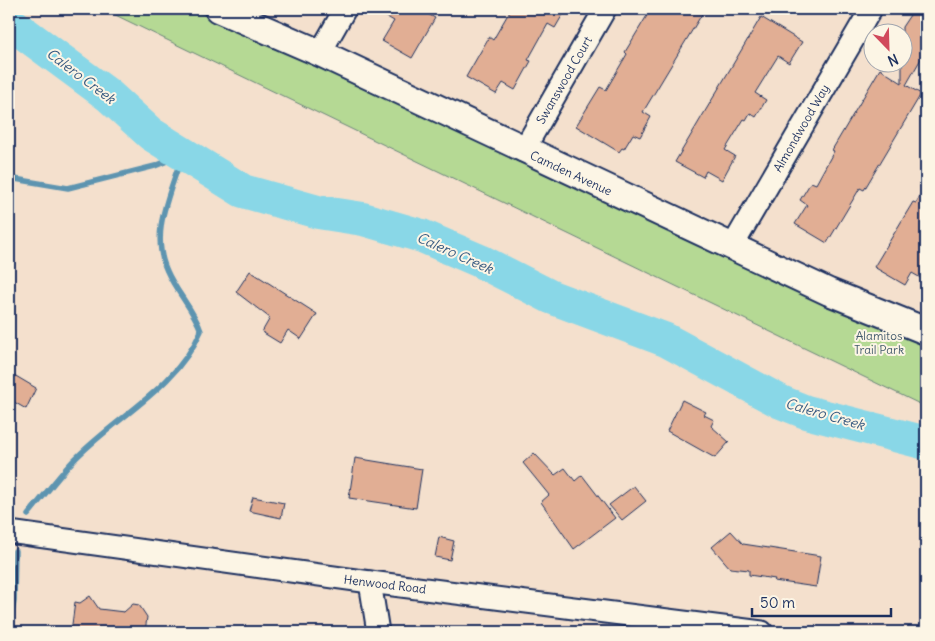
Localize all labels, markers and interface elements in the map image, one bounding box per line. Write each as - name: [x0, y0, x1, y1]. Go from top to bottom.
- north arrow: [862, 22, 912, 72]
- street label: Swanswood Court: [533, 34, 595, 126]
- water label: Calero Creek: [43, 44, 120, 108]
- text: N: [885, 50, 901, 70]
- street label: Almondwood Way: [770, 82, 832, 174]
- street label: Camden Avenue: [528, 147, 614, 199]
- water label: Calero Creek: [414, 228, 497, 278]
- park label: Alamitos Trail Park: [854, 328, 904, 357]
- water label: Calero Creek: [783, 394, 867, 434]
- street label: Henwood Road: [343, 572, 427, 596]
- scale bar: [752, 586, 891, 618]
- text: 50 m: [760, 593, 795, 612]

